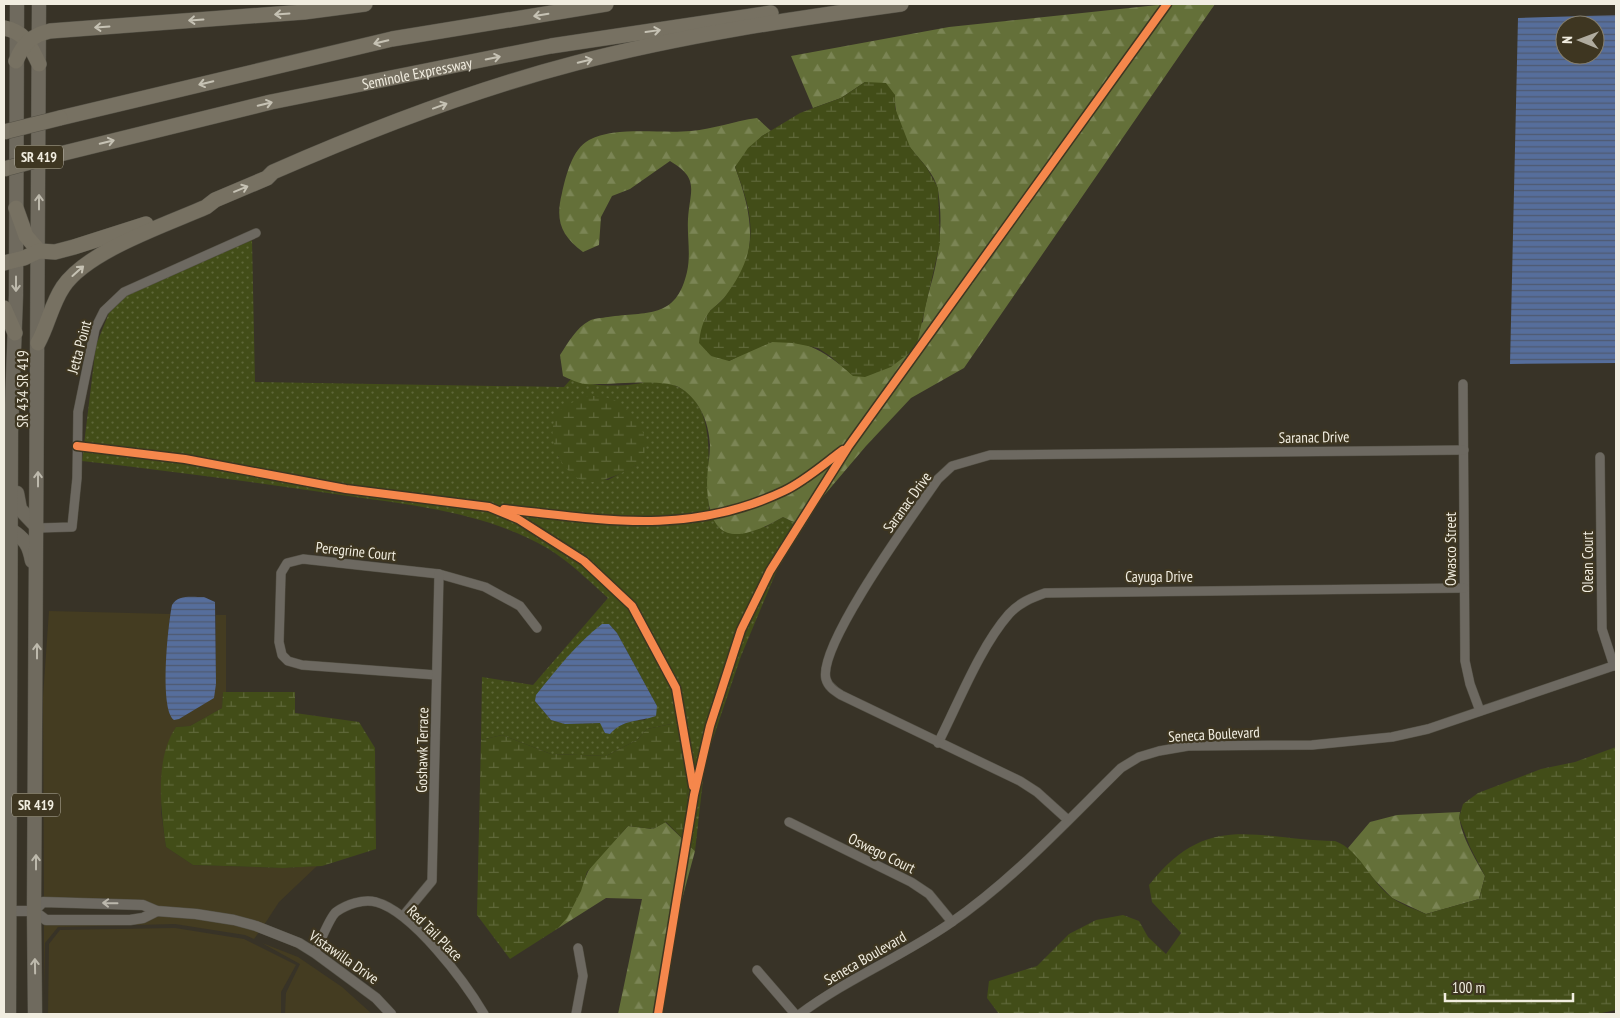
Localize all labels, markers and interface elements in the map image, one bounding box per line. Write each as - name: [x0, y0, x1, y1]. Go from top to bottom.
- one-way arrow: [274, 9, 290, 18]
- one-way arrow: [533, 10, 549, 20]
- one-way arrow: [188, 15, 204, 25]
- north arrow: [1555, 15, 1605, 65]
- one-way arrow: [94, 23, 110, 32]
- one-way arrow: [645, 26, 661, 36]
- text: N: [1558, 36, 1576, 44]
- one-way arrow: [373, 38, 389, 47]
- street label: Seminole Expressway: [360, 52, 474, 93]
- one-way arrow: [484, 52, 500, 62]
- one-way arrow: [576, 56, 592, 65]
- one-way arrow: [198, 79, 214, 88]
- one-way arrow: [256, 99, 272, 108]
- one-way arrow: [432, 101, 448, 110]
- one-way arrow: [99, 137, 115, 147]
- road number: SR 419: [15, 146, 63, 168]
- one-way arrow: [233, 184, 248, 193]
- one-way arrow: [34, 194, 44, 210]
- one-way arrow: [71, 265, 84, 277]
- one-way arrow: [11, 276, 21, 292]
- street label: Jetta Point: [63, 318, 95, 377]
- street label: SR 434 SR 419: [13, 350, 32, 428]
- street label: Saranac Drive: [1279, 427, 1349, 447]
- street label: Saranac Drive: [879, 468, 935, 536]
- one-way arrow: [33, 472, 43, 488]
- street label: Owasco Street: [1441, 512, 1460, 586]
- street label: Olean Court: [1578, 531, 1597, 593]
- street label: Peregrine Court: [315, 537, 397, 565]
- street label: Cayuga Drive: [1125, 567, 1193, 586]
- one-way arrow: [32, 643, 42, 659]
- street label: Goshawk Terrace: [412, 707, 432, 793]
- street label: Seneca Boulevard: [1168, 722, 1260, 746]
- road number: SR 419: [12, 794, 60, 816]
- street label: Oswego Court: [845, 829, 919, 877]
- one-way arrow: [31, 855, 41, 871]
- one-way arrow: [102, 898, 118, 908]
- street label: Red Tail Place: [403, 901, 467, 965]
- street label: Vistawilla Drive: [305, 925, 383, 988]
- street label: Seneca Boulevard: [821, 927, 909, 989]
- one-way arrow: [30, 958, 40, 974]
- scale bar: [1445, 970, 1572, 1002]
- text: 100 m: [1452, 978, 1485, 997]

